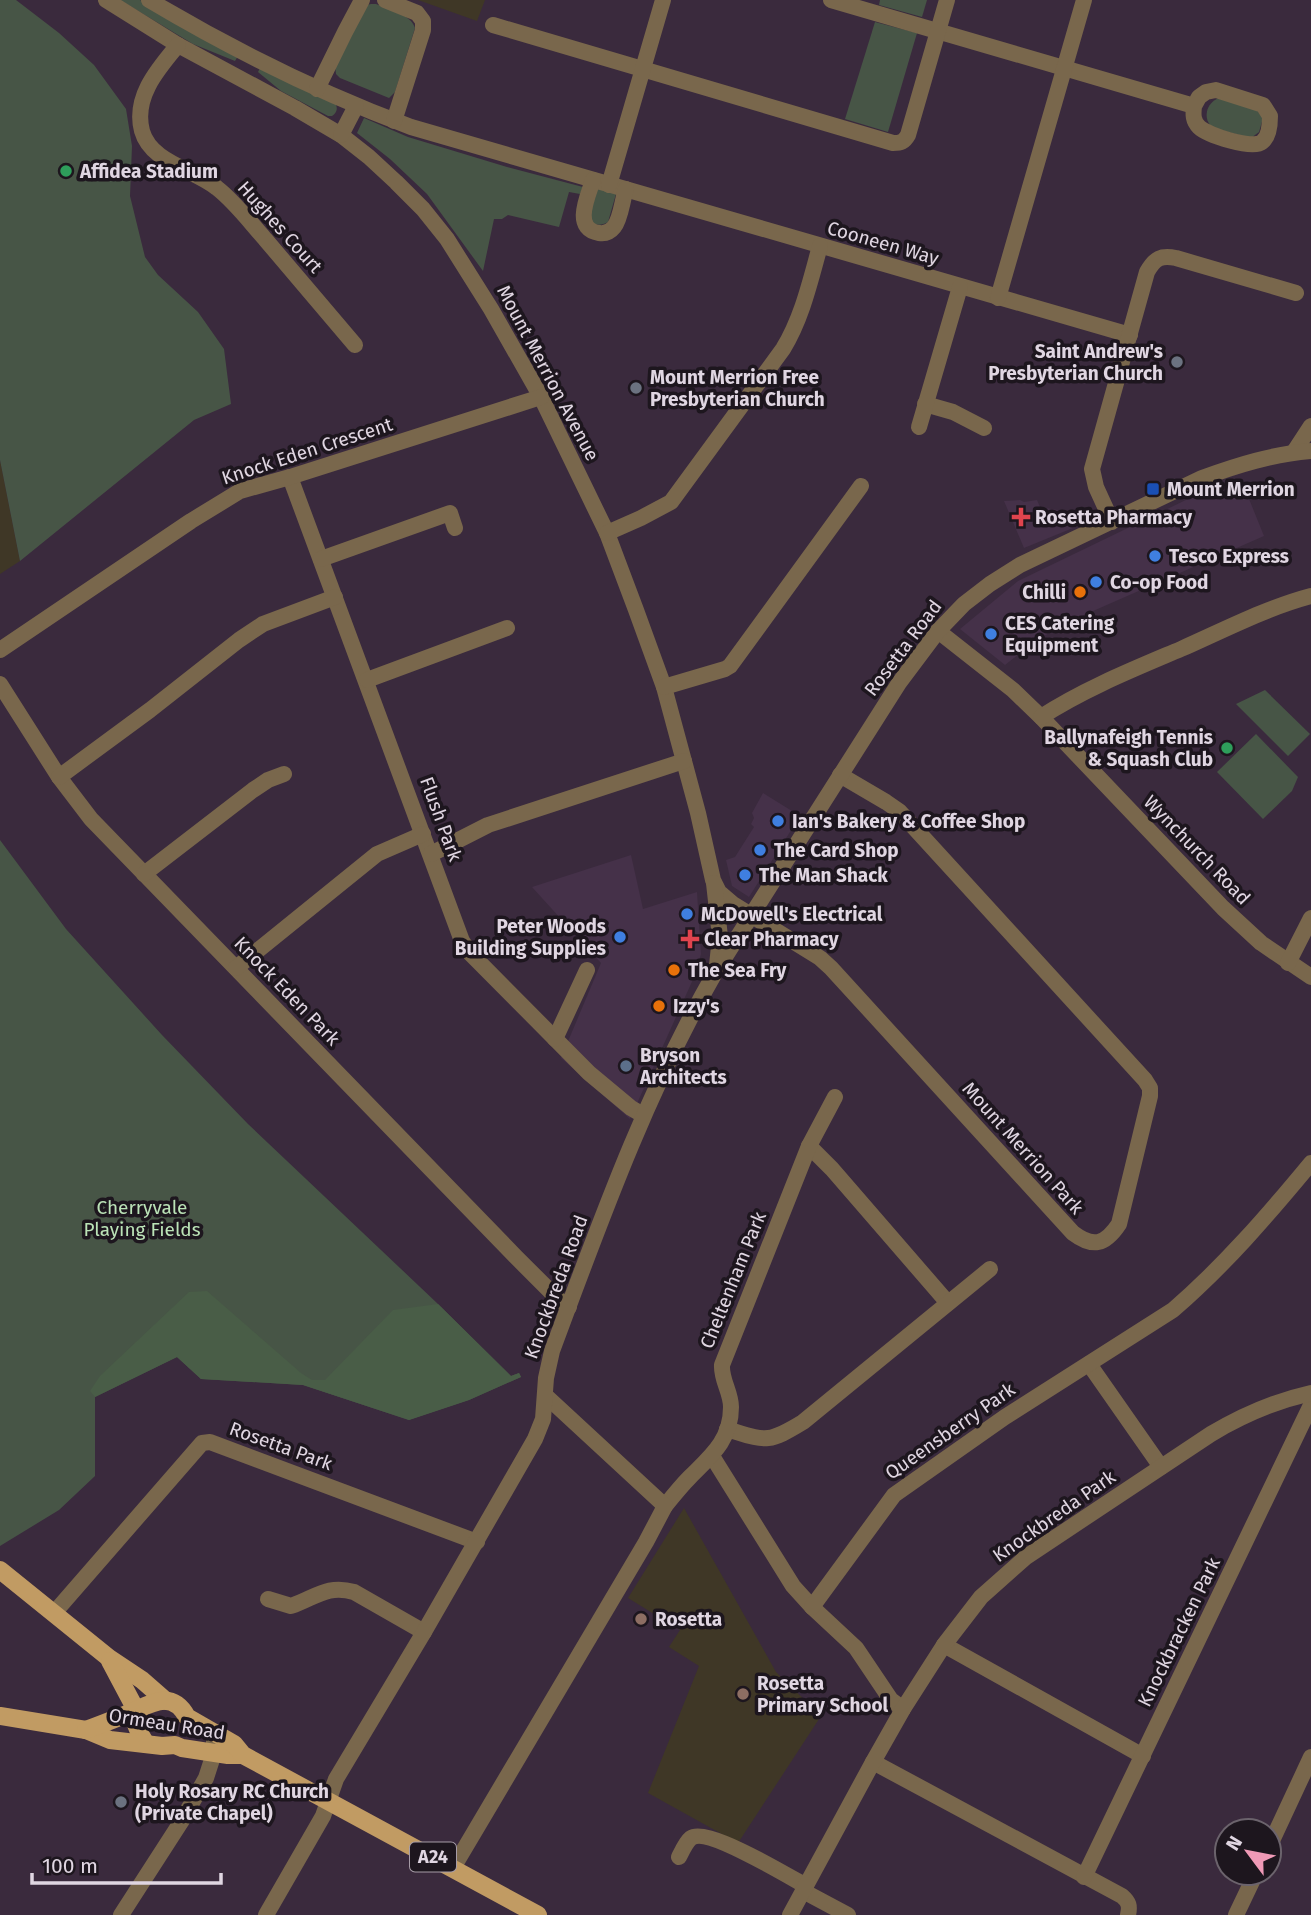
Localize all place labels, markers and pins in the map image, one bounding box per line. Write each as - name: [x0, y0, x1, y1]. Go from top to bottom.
- place label: Affidea Stadium: [79, 160, 218, 183]
- marker: Affidea Stadium: [58, 163, 74, 179]
- place label: Saint Andrew's Presbyterian Church: [988, 340, 1163, 385]
- marker: Saint Andrew's Presbyterian Church: [1169, 354, 1185, 370]
- place label: Mount Merrion Free Presbyterian Church: [650, 366, 825, 411]
- marker: Mount Merrion Free Presbyterian Church: [628, 380, 644, 396]
- place label: Mount Merrion: [1167, 478, 1295, 501]
- marker: Mount Merrion: [1145, 481, 1161, 497]
- place label: Rosetta Pharmacy: [1035, 506, 1192, 529]
- marker: Rosetta Pharmacy: [1013, 509, 1029, 525]
- place label: Tesco Express: [1169, 545, 1289, 568]
- marker: Tesco Express: [1147, 548, 1163, 564]
- place label: Co-op Food: [1110, 571, 1209, 594]
- marker: Co-op Food: [1088, 574, 1104, 590]
- place label: Chilli: [1022, 581, 1066, 604]
- marker: Chilli: [1072, 584, 1088, 600]
- place label: CES Catering Equipment: [1005, 612, 1115, 657]
- marker: CES Catering Equipment: [983, 626, 999, 642]
- place label: Ballynafeigh Tennis & Squash Club: [1044, 726, 1213, 771]
- marker: Ballynafeigh Tennis & Squash Club: [1219, 740, 1235, 756]
- place label: Ian's Bakery & Coffee Shop: [792, 810, 1025, 833]
- marker: Ian's Bakery & Coffee Shop: [770, 813, 786, 829]
- place label: The Card Shop: [774, 839, 899, 862]
- marker: The Card Shop: [752, 842, 768, 858]
- place label: The Man Shack: [759, 864, 888, 887]
- marker: The Man Shack: [737, 867, 753, 883]
- place label: McDowell's Electrical: [701, 903, 883, 926]
- marker: McDowell's Electrical: [679, 906, 695, 922]
- place label: Peter Woods Building Supplies: [455, 915, 606, 960]
- place label: Clear Pharmacy: [704, 928, 839, 951]
- marker: Peter Woods Building Supplies: [612, 929, 628, 945]
- marker: Clear Pharmacy: [682, 931, 698, 947]
- place label: The Sea Fry: [688, 959, 787, 982]
- marker: The Sea Fry: [666, 962, 682, 978]
- place label: Izzy's: [673, 995, 719, 1018]
- marker: Izzy's: [651, 998, 667, 1014]
- place label: Bryson Architects: [639, 1044, 727, 1089]
- marker: Bryson Architects: [618, 1058, 634, 1074]
- place label: Rosetta: [655, 1608, 722, 1631]
- marker: Rosetta: [633, 1611, 649, 1627]
- place label: Rosetta Primary School: [757, 1672, 889, 1717]
- marker: Rosetta Primary School: [735, 1686, 751, 1702]
- place label: Holy Rosary RC Church (Private Chapel): [135, 1780, 329, 1825]
- marker: Holy Rosary RC Church (Private Chapel): [113, 1794, 129, 1810]

